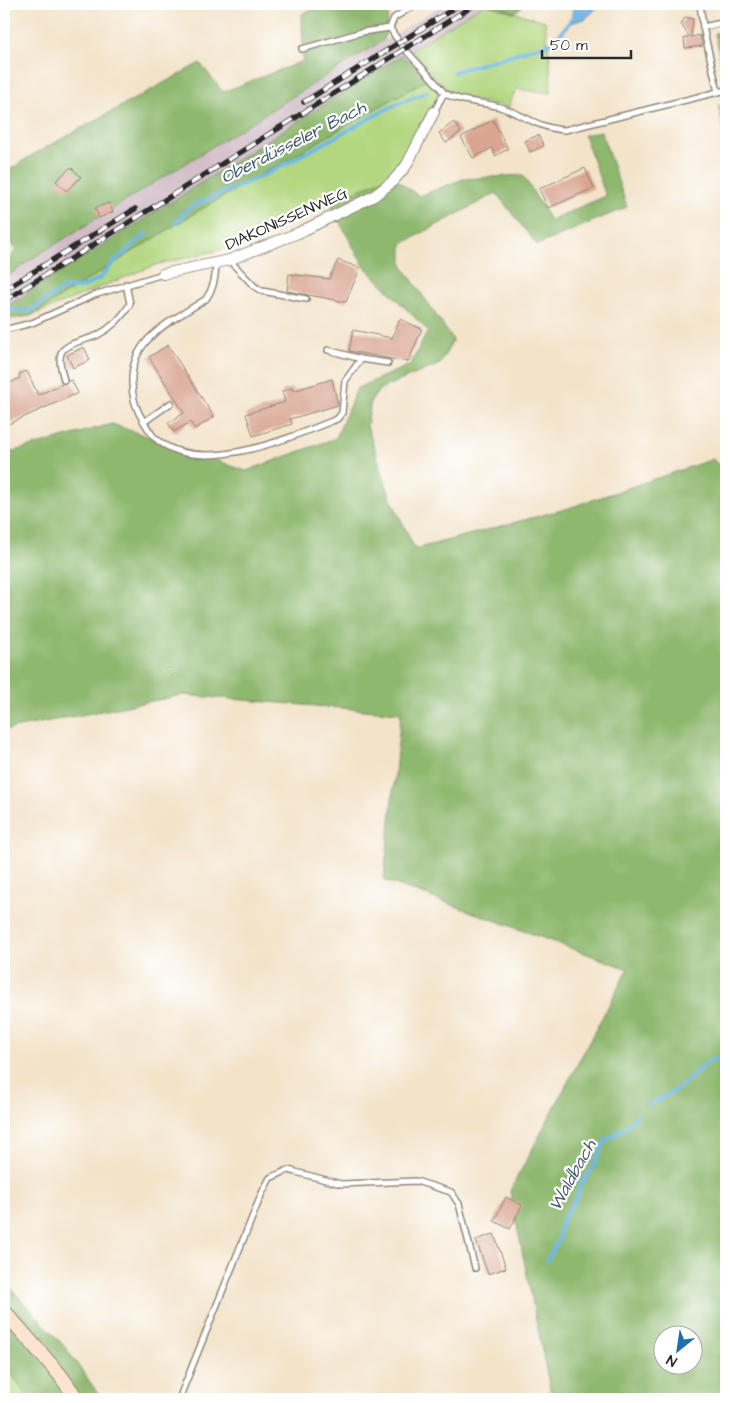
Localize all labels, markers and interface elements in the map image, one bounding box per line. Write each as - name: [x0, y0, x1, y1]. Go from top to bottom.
- scale bar: [542, 28, 631, 60]
- text: 50 m: [550, 35, 588, 56]
- water label: Oberdüsseler Bach: [216, 95, 371, 190]
- street label: DIAKONISSENWEG: [222, 182, 351, 256]
- water label: Waldbach: [543, 1134, 603, 1215]
- north arrow: [652, 1326, 702, 1376]
- text: N: [663, 1349, 681, 1371]

